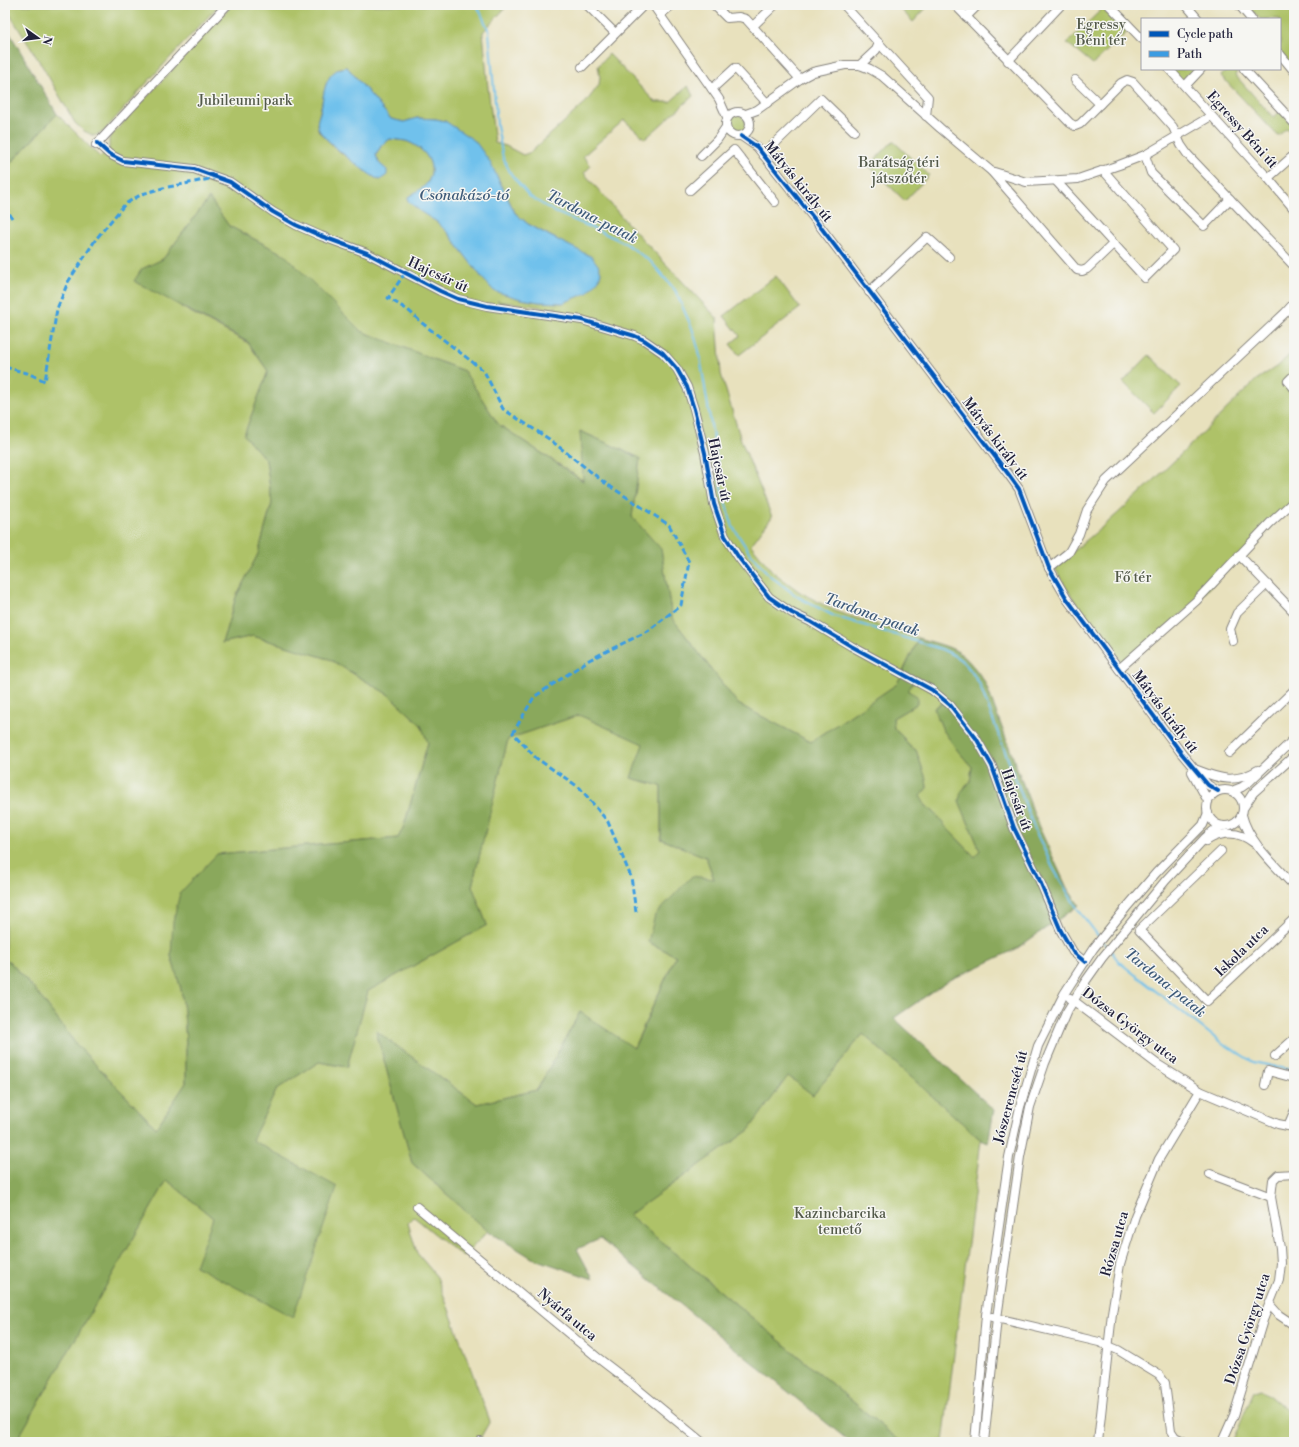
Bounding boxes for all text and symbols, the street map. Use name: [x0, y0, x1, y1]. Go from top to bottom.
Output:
park label: Egressy Béni tér: [1075, 16, 1126, 50]
north arrow: [18, 18, 58, 58]
legend: [1141, 18, 1281, 70]
text: Cycle path: [1177, 27, 1233, 42]
text: N: [39, 34, 55, 46]
text: Path: [1177, 47, 1202, 62]
street label: Egressy Béni út: [1202, 87, 1282, 173]
park label: Jubileumi park: [197, 92, 293, 110]
street label: Mátyás király út: [760, 138, 836, 226]
park label: Barátság téri játszótér: [857, 154, 940, 188]
water label: Csónakázó-tó: [419, 186, 510, 205]
water label: Tardona-patak: [543, 186, 641, 248]
street label: Hajcsár út: [405, 253, 471, 297]
street label: Mátyás király út: [958, 394, 1032, 484]
street label: Hajcsár út: [703, 436, 735, 504]
park label: Fő tér: [1115, 569, 1151, 587]
water label: Tardona-patak: [822, 589, 922, 641]
street label: Mátyás király út: [1128, 667, 1202, 757]
street label: Hajcsár út: [996, 766, 1036, 834]
street label: Iskola utca: [1211, 920, 1273, 981]
water label: Tardona-patak: [1120, 944, 1210, 1022]
street label: Dózsa György utca: [1078, 984, 1182, 1069]
street label: Jószerencsét út: [990, 1048, 1032, 1147]
park label: Kazincbarcika temető: [794, 1205, 887, 1239]
street label: Rózsa utca: [1097, 1208, 1133, 1279]
street label: Dózsa György utca: [1222, 1270, 1275, 1387]
street label: Nyárfa utca: [533, 1285, 601, 1346]

